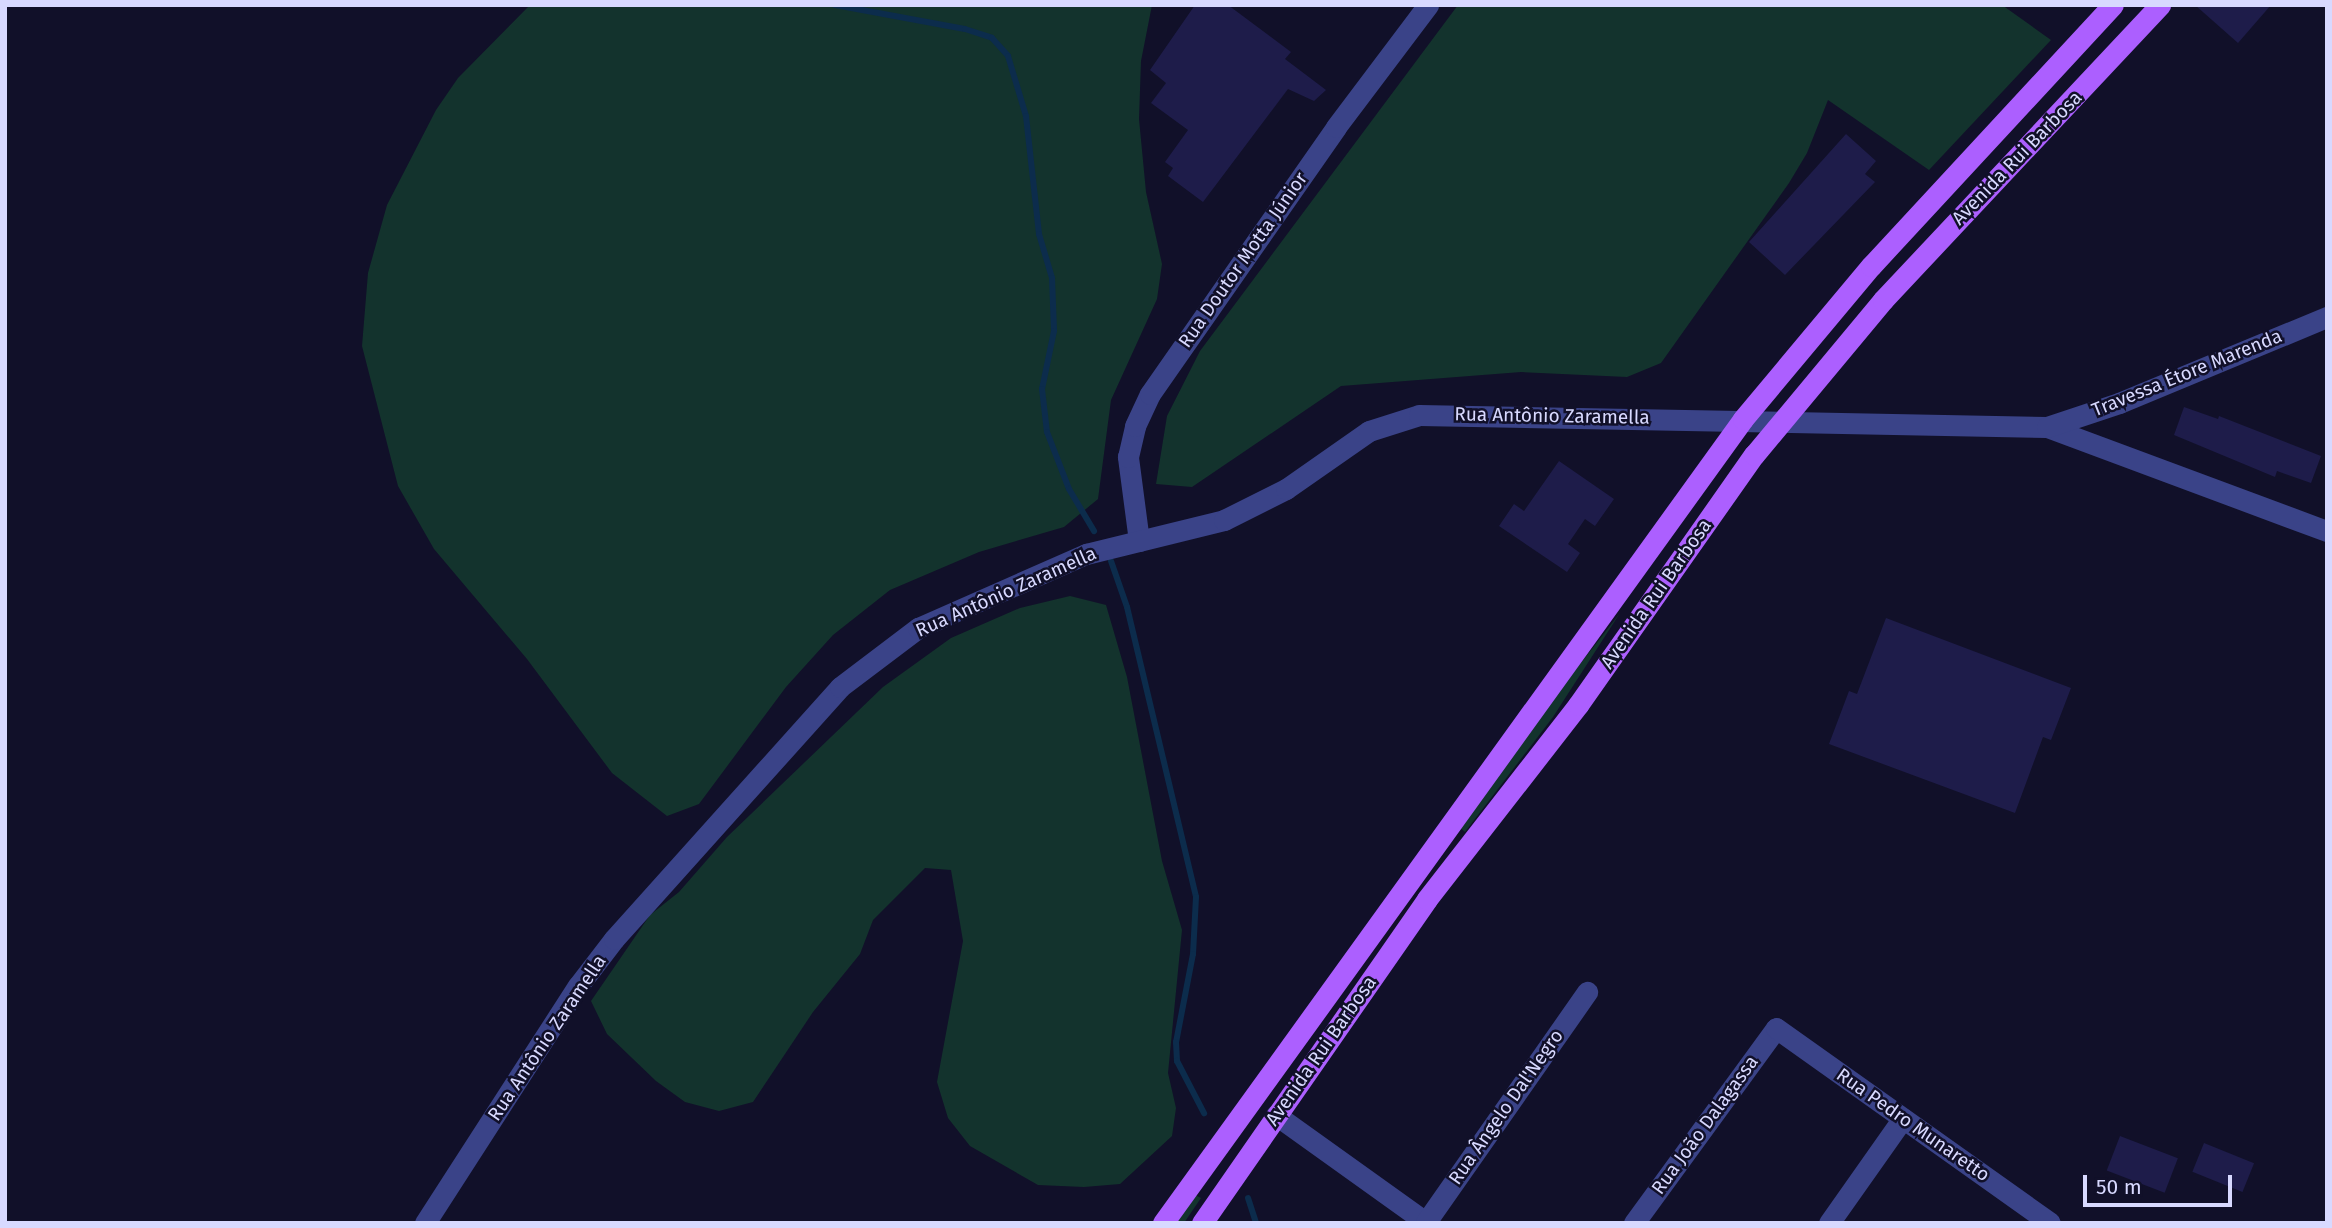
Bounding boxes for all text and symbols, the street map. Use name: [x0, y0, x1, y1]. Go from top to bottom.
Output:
street label: Avenida Rui Barbosa: [1947, 86, 2087, 230]
street label: Rua Doutor Motta Júnior: [1174, 168, 1312, 352]
street label: Travessa Étore Marenda: [2089, 324, 2285, 422]
street label: Rua Antônio Zaramella: [1454, 403, 1650, 429]
street label: Avenida Rui Barbosa: [1596, 515, 1716, 673]
street label: Rua Antônio Zaramella: [912, 542, 1100, 642]
street label: Rua Antônio Zaramella: [483, 951, 611, 1125]
street label: Avenida Rui Barbosa: [1261, 972, 1381, 1130]
street label: Rua Ângelo Dal'Negro: [1444, 1025, 1568, 1189]
street label: Rua João Dalagassa: [1647, 1051, 1763, 1199]
street label: Rua Pedro Munaretto: [1832, 1063, 1994, 1187]
scale bar: [2087, 1162, 2236, 1206]
text: 50 m: [2096, 1174, 2142, 1200]

